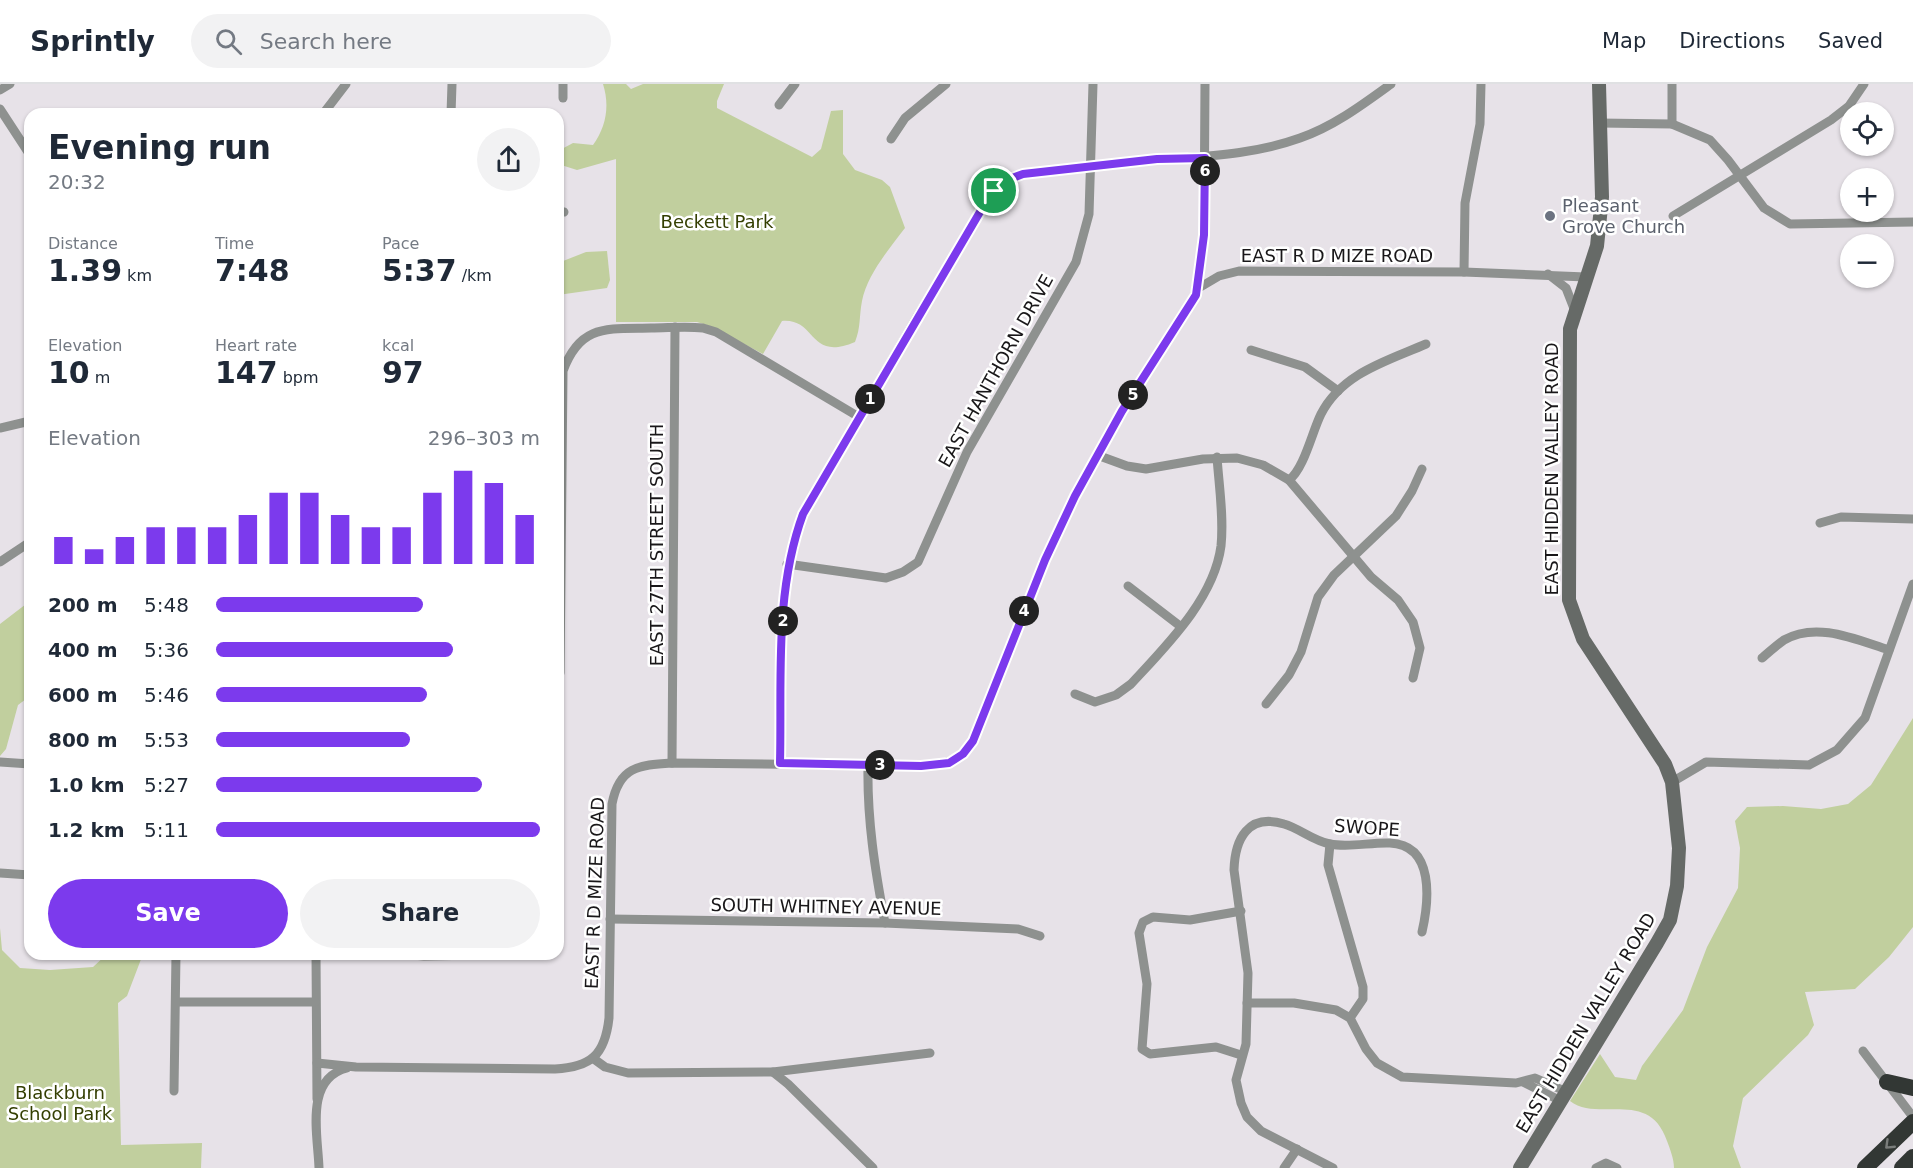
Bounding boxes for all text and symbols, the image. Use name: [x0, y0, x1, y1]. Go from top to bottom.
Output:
search box: [191, 14, 611, 68]
text: Sprintly: [30, 25, 155, 58]
icon: search: [212, 25, 245, 58]
text: Search here: [260, 29, 392, 54]
text: Map: [1602, 29, 1646, 53]
text: Directions: [1679, 29, 1785, 53]
text: Saved: [1818, 29, 1883, 53]
map controls: [1840, 102, 1894, 288]
button: locate: [1840, 102, 1894, 156]
text: Evening run: [48, 128, 271, 167]
button: share: [477, 128, 540, 191]
pin: 6: [1190, 156, 1220, 186]
text: 6: [1199, 161, 1211, 180]
pin: [968, 165, 1019, 216]
button: +: [1840, 168, 1894, 222]
text: 20:32: [48, 170, 106, 194]
icon: arrive: [977, 174, 1010, 207]
place label: Pleasant Grove Church: [1562, 195, 1685, 237]
marker: Pleasant Grove Church: [1543, 209, 1557, 223]
park label: Beckett Park: [661, 211, 774, 232]
text: Distance: [48, 234, 118, 253]
text: Time: [215, 234, 254, 253]
text: Pace: [382, 234, 419, 253]
button: −: [1840, 234, 1894, 288]
street label: EAST R D MIZE ROAD: [1241, 245, 1433, 266]
text: 1.39: [48, 253, 122, 288]
text: 7:48: [215, 253, 290, 288]
text: 5:37: [382, 253, 457, 288]
text: km: [122, 266, 152, 285]
text: /km: [457, 266, 492, 285]
street label: EAST HANTHORN DRIVE: [934, 271, 1057, 471]
text: Elevation: [48, 336, 122, 355]
text: Heart rate: [215, 336, 297, 355]
text: kcal: [382, 336, 414, 355]
street label: EAST HIDDEN VALLEY ROAD: [1541, 342, 1562, 596]
text: 10: [48, 355, 90, 390]
text: 147: [215, 355, 278, 390]
text: 97: [382, 355, 424, 390]
text: m: [90, 368, 110, 387]
text: bpm: [278, 368, 319, 387]
pin: 5: [1118, 380, 1148, 410]
pin: 1: [855, 384, 885, 414]
text: 5: [1127, 385, 1139, 404]
text: 1: [864, 389, 876, 408]
street label: EAST 27TH STREET SOUTH: [646, 424, 667, 666]
text: Elevation: [48, 426, 141, 450]
text: 296–303 m: [428, 426, 540, 450]
text: 200 m: [48, 593, 118, 617]
text: 5:48: [144, 593, 189, 617]
pin: 4: [1009, 596, 1039, 626]
text: 4: [1018, 601, 1030, 620]
pin: 2: [768, 606, 798, 636]
text: 2: [777, 611, 789, 630]
text: 400 m: [48, 638, 118, 662]
text: 5:36: [144, 638, 189, 662]
text: 600 m: [48, 683, 118, 707]
text: 5:46: [144, 683, 189, 707]
text: 800 m: [48, 728, 118, 752]
text: 5:53: [144, 728, 189, 752]
pin: 3: [865, 750, 895, 780]
text: 3: [874, 755, 886, 774]
text: 1.0 km: [48, 773, 125, 797]
text: 5:27: [144, 773, 189, 797]
street label: EAST R D MIZE ROAD: [581, 796, 608, 990]
street label: SWOPE: [1334, 815, 1400, 840]
text: 1.2 km: [48, 818, 125, 842]
text: 5:11: [144, 818, 189, 842]
button: Save: [48, 879, 288, 948]
button: Share: [300, 879, 540, 948]
street label: SOUTH WHITNEY AVENUE: [710, 894, 942, 919]
street label: EAST HIDDEN VALLEY ROAD: [1511, 909, 1660, 1137]
park label: Blackburn School Park: [8, 1082, 113, 1124]
one-way arrow: [1885, 1138, 1896, 1149]

